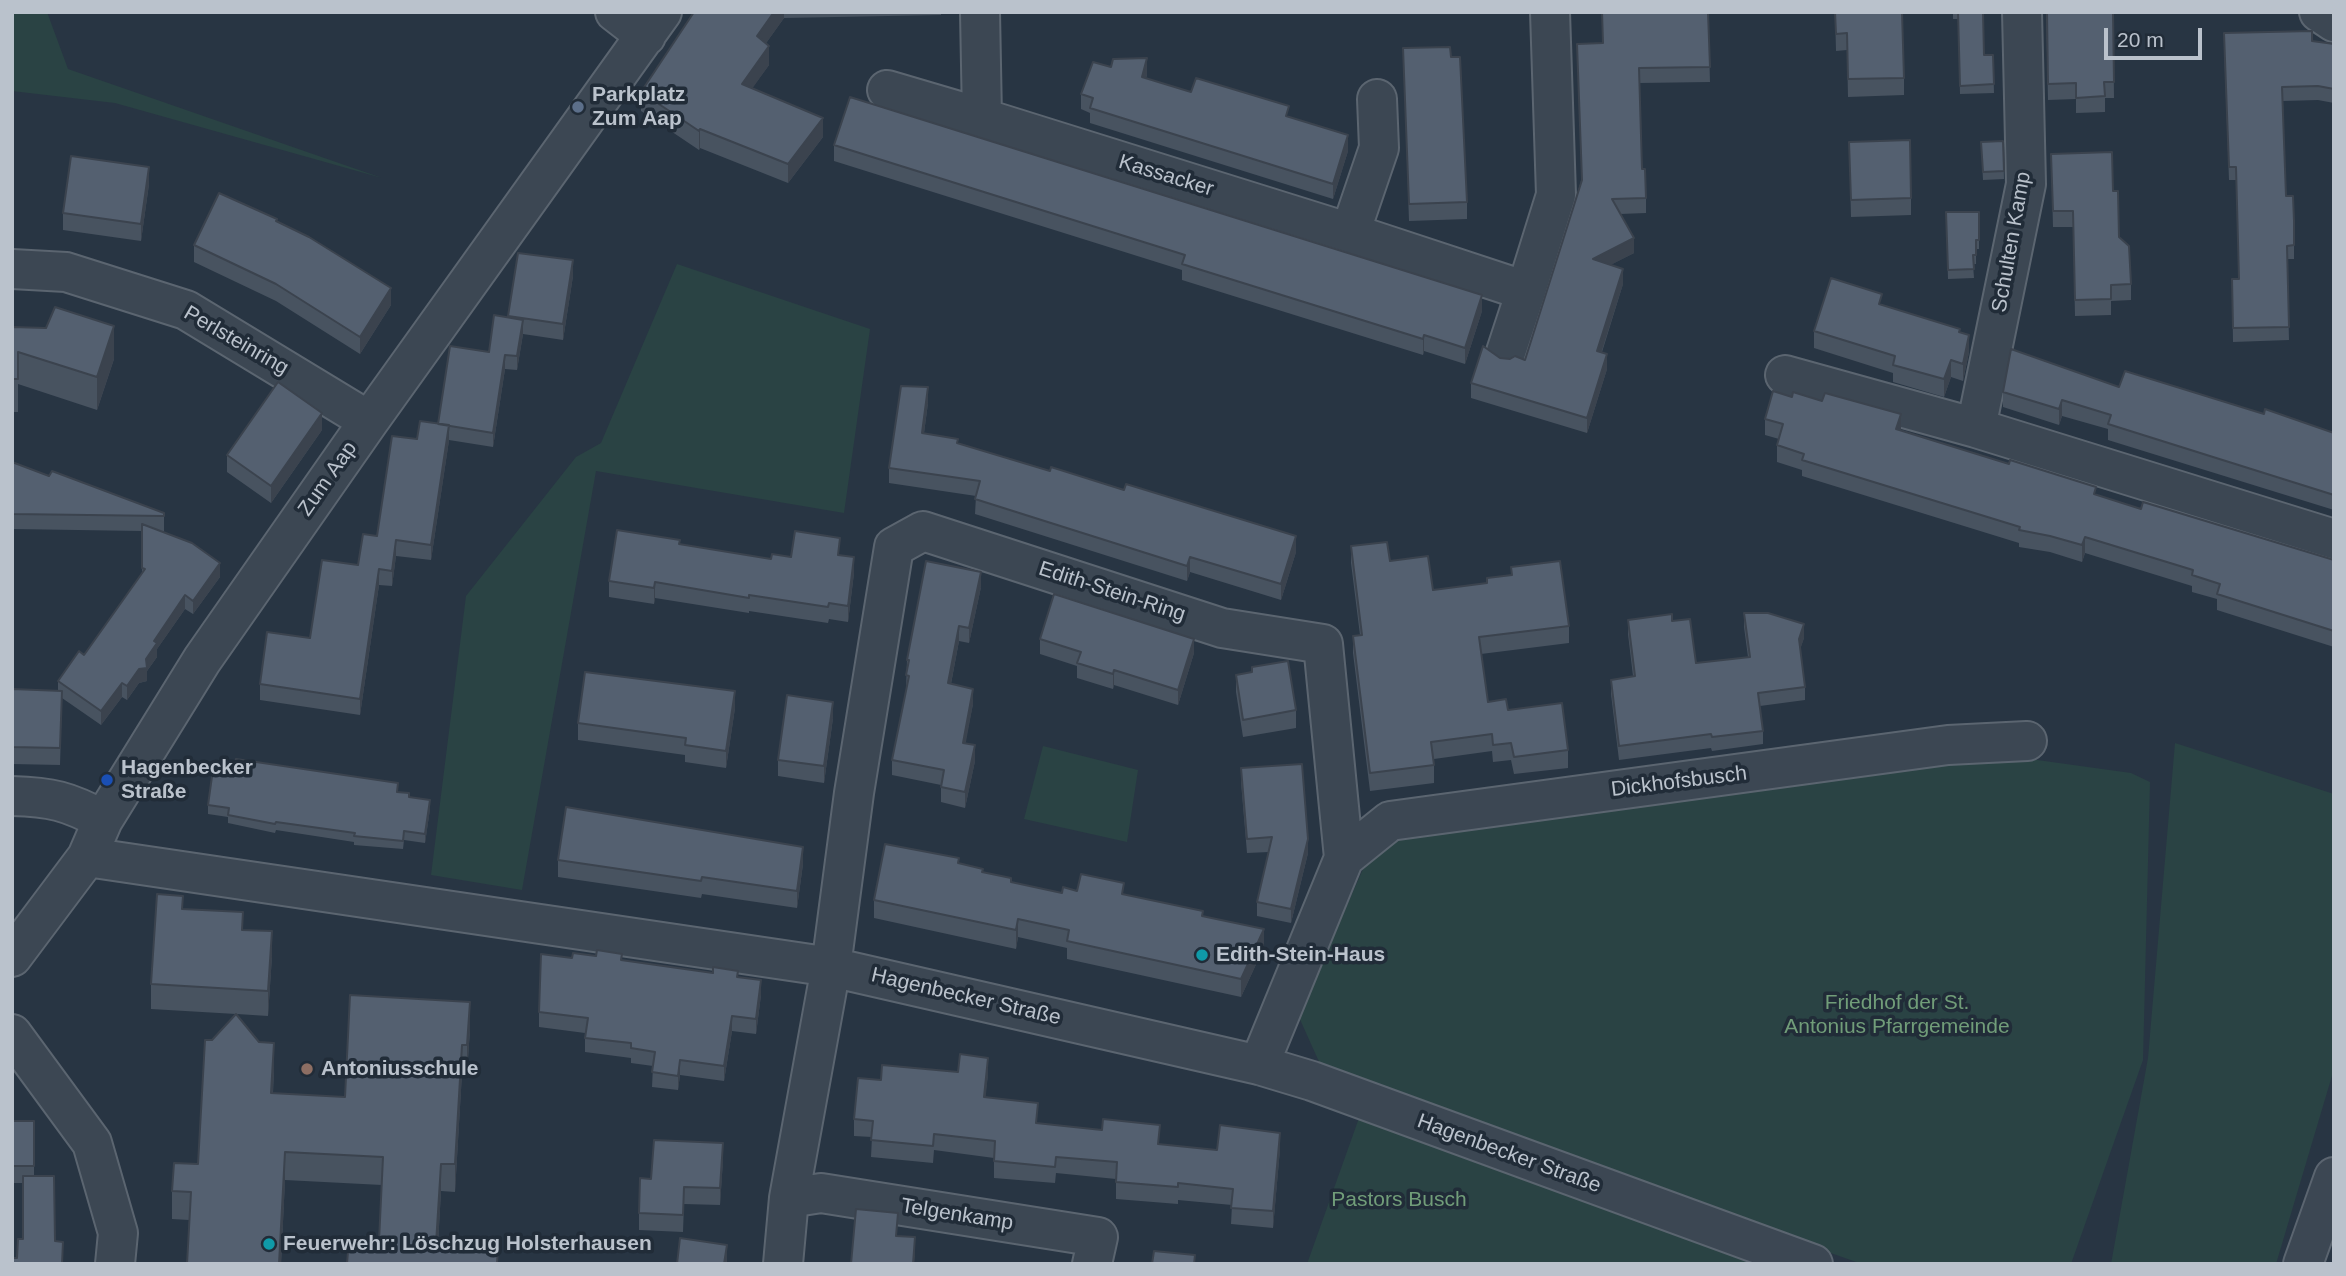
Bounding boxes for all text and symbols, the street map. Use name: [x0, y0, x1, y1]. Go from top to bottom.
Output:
scale bar: [2108, 14, 2206, 58]
text: 20 m: [2117, 28, 2164, 51]
place label: Parkplatz Zum Aap: [592, 82, 685, 132]
marker: Parkplatz Zum Aap: [570, 99, 586, 115]
street label: Kassacker: [1115, 150, 1217, 202]
street label: Schulten Kamp: [1987, 170, 2037, 314]
street label: Perlsteinring: [179, 301, 293, 381]
street label: Zum Aap: [293, 437, 363, 521]
street label: Edith-Stein-Ring: [1035, 556, 1189, 628]
place label: Hagenbecker Straße: [121, 755, 253, 805]
street label: Dickhofsbusch: [1610, 761, 1748, 803]
marker: Hagenbecker Straße: [99, 772, 115, 788]
place label: Edith-Stein-Haus: [1216, 942, 1385, 968]
marker: Edith-Stein-Haus: [1194, 947, 1210, 963]
street label: Hagenbecker Straße: [869, 963, 1063, 1031]
park label: Friedhof der St. Antonius Pfarrgemeinde: [1784, 990, 2010, 1040]
place label: Antoniusschule: [321, 1056, 479, 1082]
marker: Antoniusschule: [299, 1061, 315, 1077]
street label: Hagenbecker Straße: [1414, 1109, 1604, 1199]
park label: Pastors Busch: [1331, 1187, 1467, 1213]
street label: Telgenkamp: [899, 1194, 1015, 1236]
place label: Feuerwehr: Löschzug Holsterhausen: [283, 1231, 652, 1257]
marker: Feuerwehr: Löschzug Holsterhausen: [261, 1236, 277, 1252]

